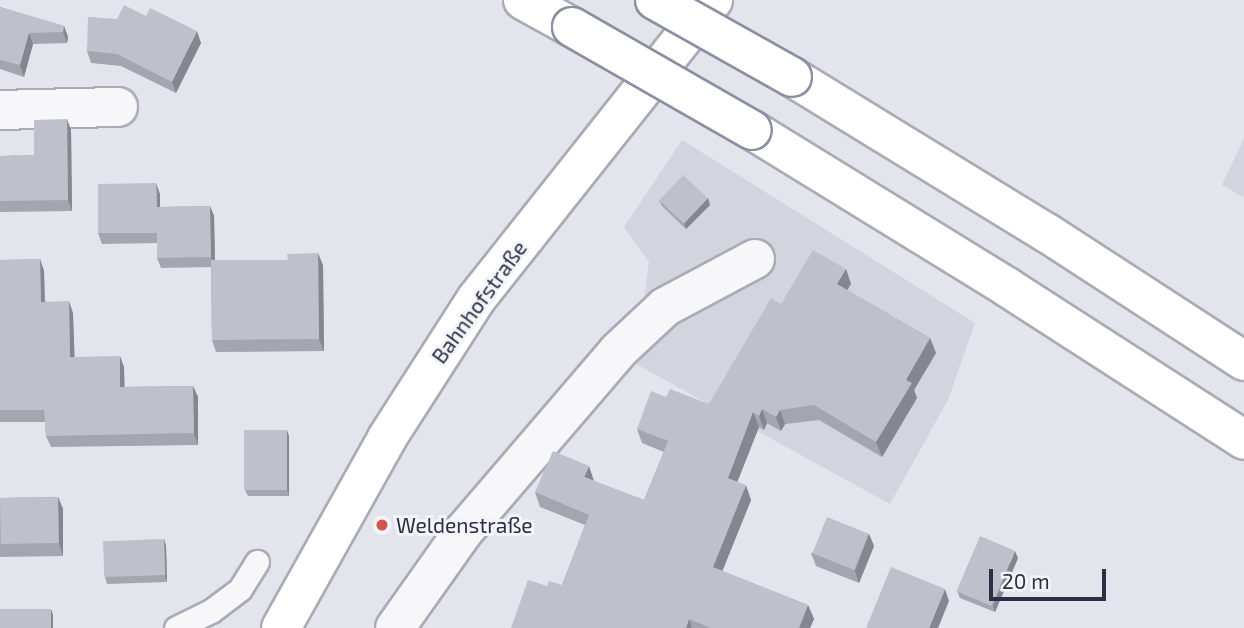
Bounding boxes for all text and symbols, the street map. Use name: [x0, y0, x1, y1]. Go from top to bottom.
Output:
street label: Bahnhofstraße: [426, 236, 532, 368]
place label: Weldenstraße: [396, 512, 533, 538]
marker: Weldenstraße: [374, 517, 390, 533]
scale bar: [992, 554, 1109, 598]
text: 20 m: [1002, 568, 1050, 593]

